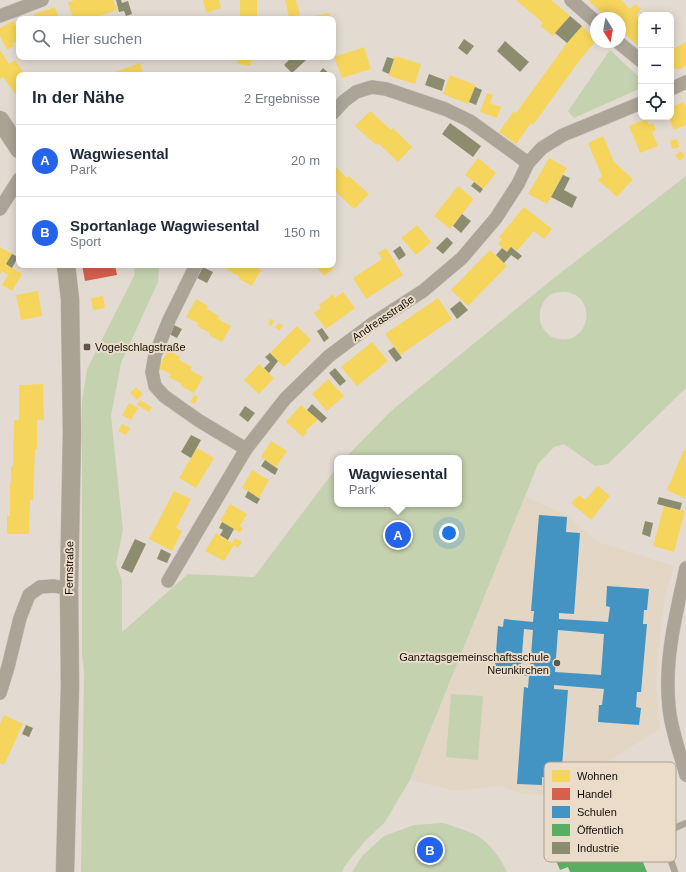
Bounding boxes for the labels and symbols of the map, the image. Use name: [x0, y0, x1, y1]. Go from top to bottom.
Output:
north arrow: [590, 12, 626, 48]
street label: Andreasstraße: [350, 293, 416, 343]
place label: Vogelschlagstraße: [95, 341, 186, 353]
marker: Vogelschlagstraße: [82, 342, 92, 352]
pin: A: [385, 520, 411, 550]
your location: [439, 523, 459, 543]
street label: Fernstraße: [63, 541, 75, 595]
place label: Ganztagsgemeinschaftsschule Neunkirchen: [399, 651, 549, 676]
marker: Ganztagsgemeinschaftsschule Neunkirchen: [552, 658, 562, 668]
legend: [544, 762, 676, 862]
text: Wohnen: [577, 770, 618, 782]
text: Handel: [577, 788, 612, 800]
text: Schulen: [577, 806, 617, 818]
text: Öffentlich: [577, 824, 623, 836]
pin: B: [417, 835, 443, 865]
text: Industrie: [577, 842, 619, 854]

